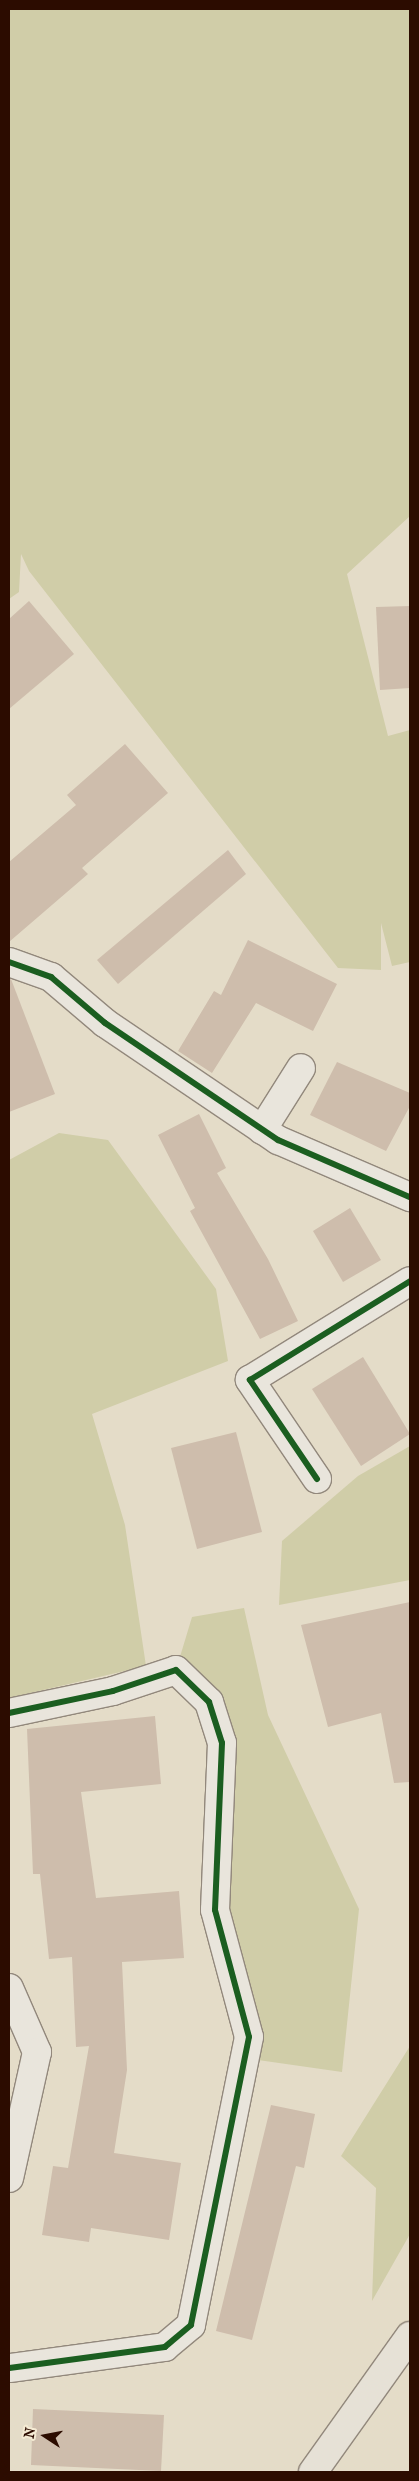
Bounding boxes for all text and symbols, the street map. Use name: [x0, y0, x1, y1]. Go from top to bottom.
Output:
north arrow: [20, 2411, 70, 2461]
text: N: [20, 2426, 39, 2440]

